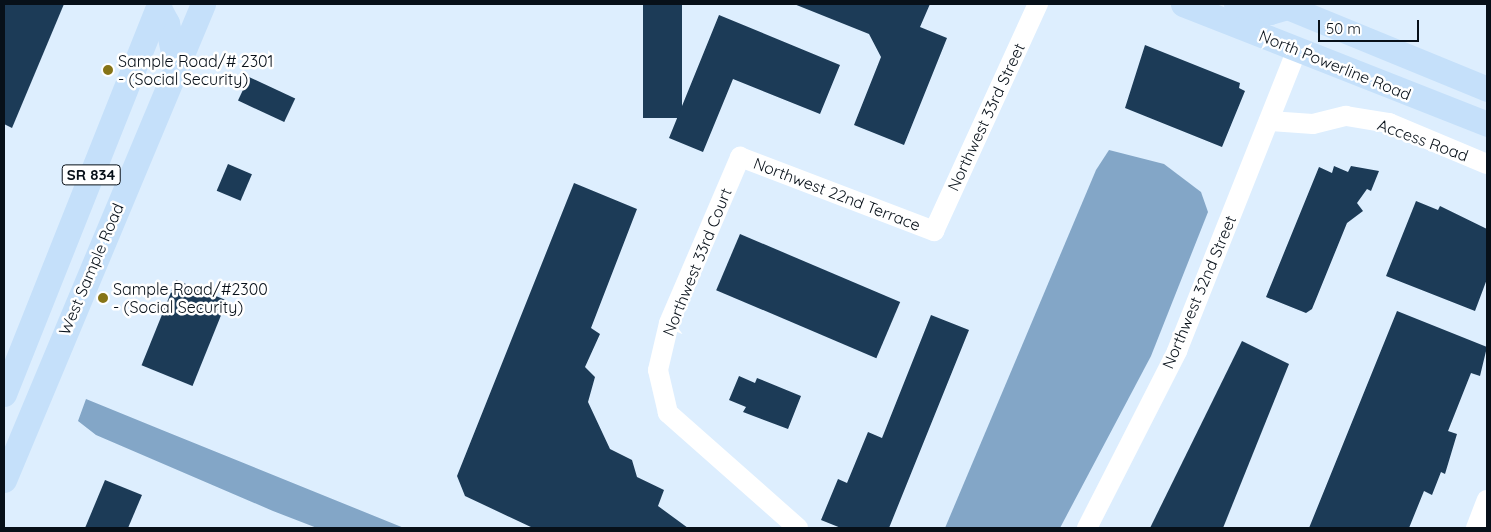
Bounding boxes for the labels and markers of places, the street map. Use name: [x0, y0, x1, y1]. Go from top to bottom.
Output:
place label: Sample Road/# 2301 - (Social Security): [118, 51, 273, 89]
marker: Sample Road/# 2301 - (Social Security): [102, 64, 114, 76]
place label: Sample Road/#2300 - (Social Security): [113, 279, 268, 317]
marker: Sample Road/#2300 - (Social Security): [97, 292, 109, 304]

